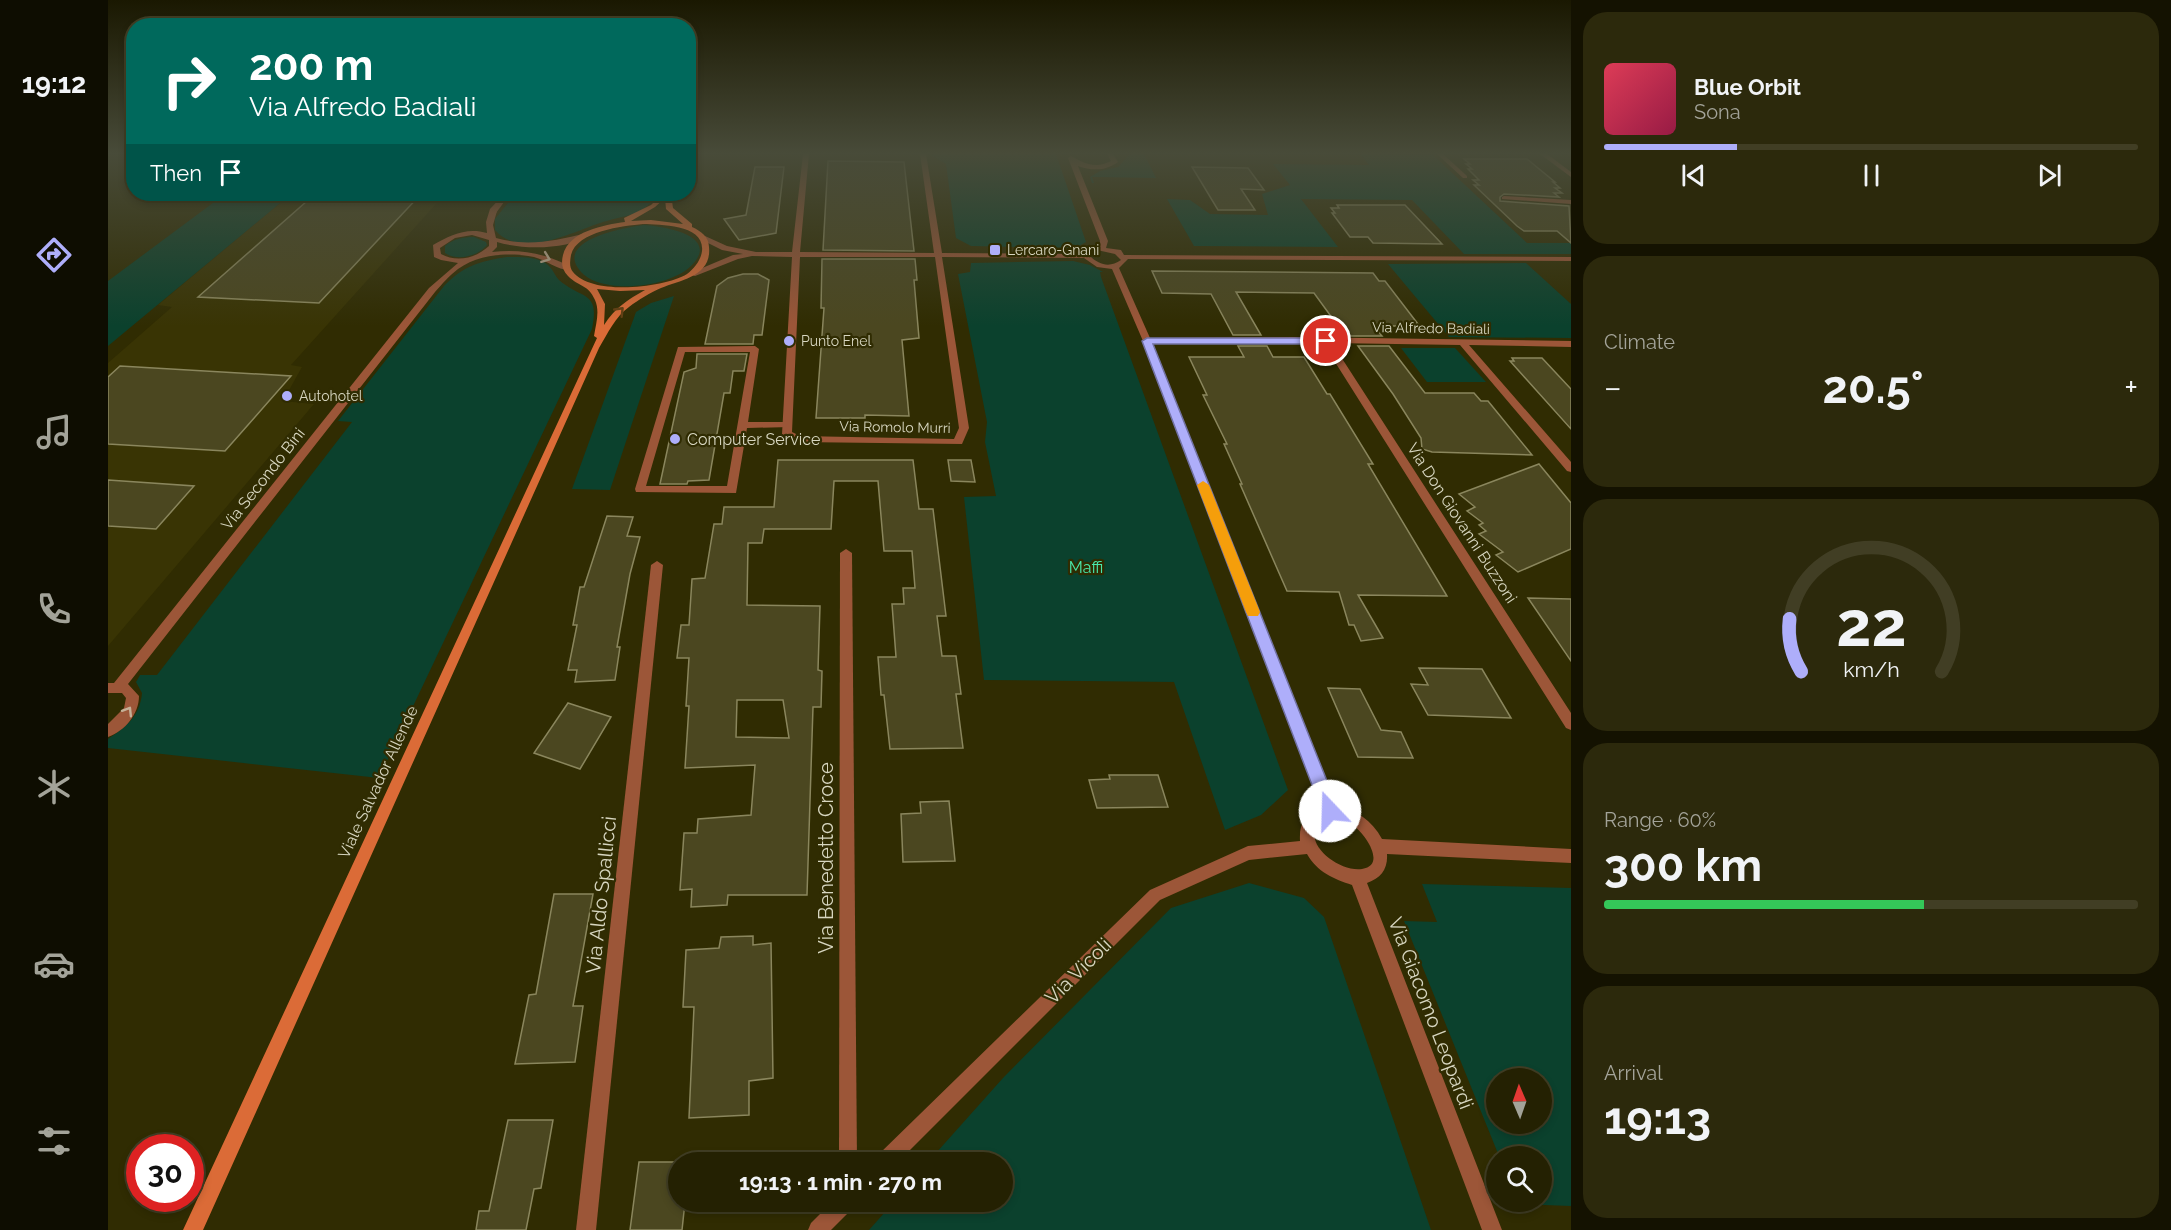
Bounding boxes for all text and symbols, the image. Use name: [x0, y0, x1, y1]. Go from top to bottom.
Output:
text: 200 m: [249, 41, 373, 90]
icon: right: [150, 42, 228, 120]
text: 19:12: [22, 68, 86, 99]
text: Blue Orbit: [1694, 74, 1801, 100]
text: Via Alfredo Badiali: [249, 91, 476, 122]
text: Sona: [1694, 100, 1741, 124]
icon: arrive: [214, 156, 247, 189]
icon: previous: [1677, 159, 1710, 192]
icon: pause: [1855, 159, 1888, 192]
icon: next: [2033, 159, 2066, 192]
text: Then: [150, 160, 202, 186]
icon: directions: [33, 234, 75, 276]
place label: Lercaro-Gnani: [1007, 242, 1099, 258]
marker: Lercaro-Gnani: [988, 243, 1002, 257]
one-way arrow: [541, 251, 551, 264]
one-way arrow: [613, 308, 624, 318]
pin: [1300, 315, 1351, 366]
street label: Via Alfredo Badiali: [1372, 319, 1490, 337]
icon: arrive: [1309, 324, 1342, 357]
text: Climate: [1604, 330, 1675, 354]
place label: Punto Enel: [801, 333, 871, 349]
marker: Punto Enel: [782, 334, 796, 348]
text: 20.5°: [1823, 361, 1923, 414]
text: −: [1604, 368, 1622, 407]
text: +: [2124, 368, 2138, 407]
place label: Autohotel: [299, 388, 363, 404]
marker: Autohotel: [280, 389, 294, 403]
icon: music: [33, 411, 75, 453]
street label: Via Romolo Murri: [839, 418, 951, 436]
street label: Via Secondo Bini: [217, 424, 309, 534]
place label: Computer Service: [687, 430, 820, 449]
marker: Computer Service: [668, 432, 682, 446]
street label: Via Don Giovanni Buzzoni: [1403, 439, 1521, 607]
park label: Maffi: [1069, 558, 1103, 577]
text: 22: [1836, 587, 1906, 661]
icon: phone: [33, 588, 75, 630]
text: km/h: [1843, 657, 1899, 682]
street label: Viale Salvador Allende: [334, 703, 422, 861]
one-way arrow: [121, 707, 132, 718]
street label: Via Benedetto Croce: [814, 762, 838, 954]
icon: climate: [33, 766, 75, 808]
position arrow: [1298, 779, 1362, 843]
text: Range · 60%: [1604, 808, 1716, 832]
street label: Via Aldo Spallicci: [581, 815, 621, 975]
text: 300 km: [1604, 839, 1762, 892]
street label: Via Giacomo Leopardi: [1383, 914, 1479, 1112]
street label: Via Vicoli: [1040, 933, 1116, 1009]
icon: car: [33, 943, 75, 985]
text: Arrival: [1604, 1061, 1663, 1085]
north arrow: [1486, 1068, 1552, 1134]
map controls: [1486, 1068, 1552, 1212]
text: 19:13: [1604, 1092, 1711, 1145]
icon: filters: [33, 1120, 75, 1162]
speed limit sign: 30: [126, 1134, 204, 1212]
button: search: [1486, 1146, 1552, 1212]
text: 19:13 · 1 min · 270 m: [739, 1169, 942, 1195]

